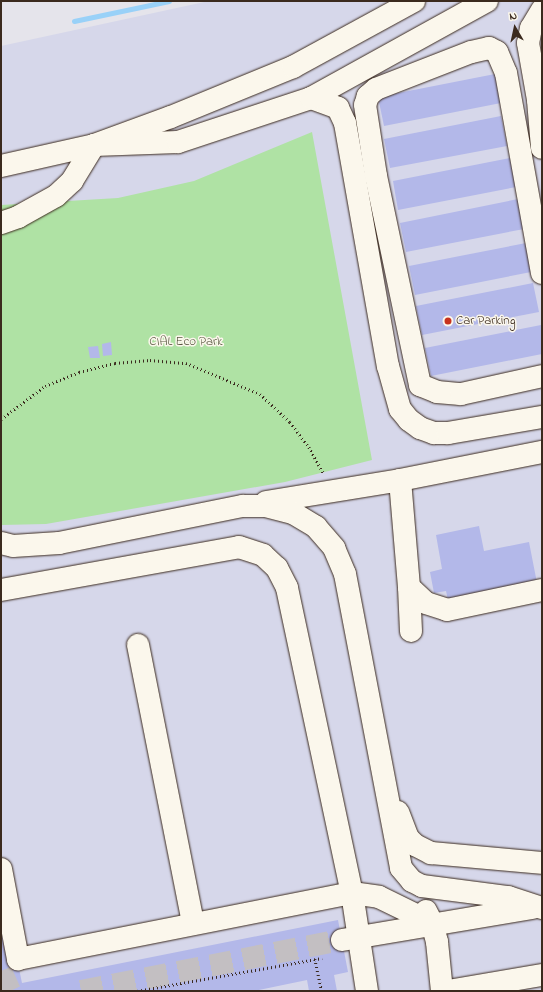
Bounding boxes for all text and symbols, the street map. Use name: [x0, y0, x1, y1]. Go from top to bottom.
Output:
north arrow: [495, 8, 535, 48]
text: N: [508, 8, 518, 25]
place label: Car Parking: [456, 313, 516, 329]
marker: Car Parking: [443, 316, 453, 326]
park label: CIAL Eco Park: [149, 334, 223, 350]

